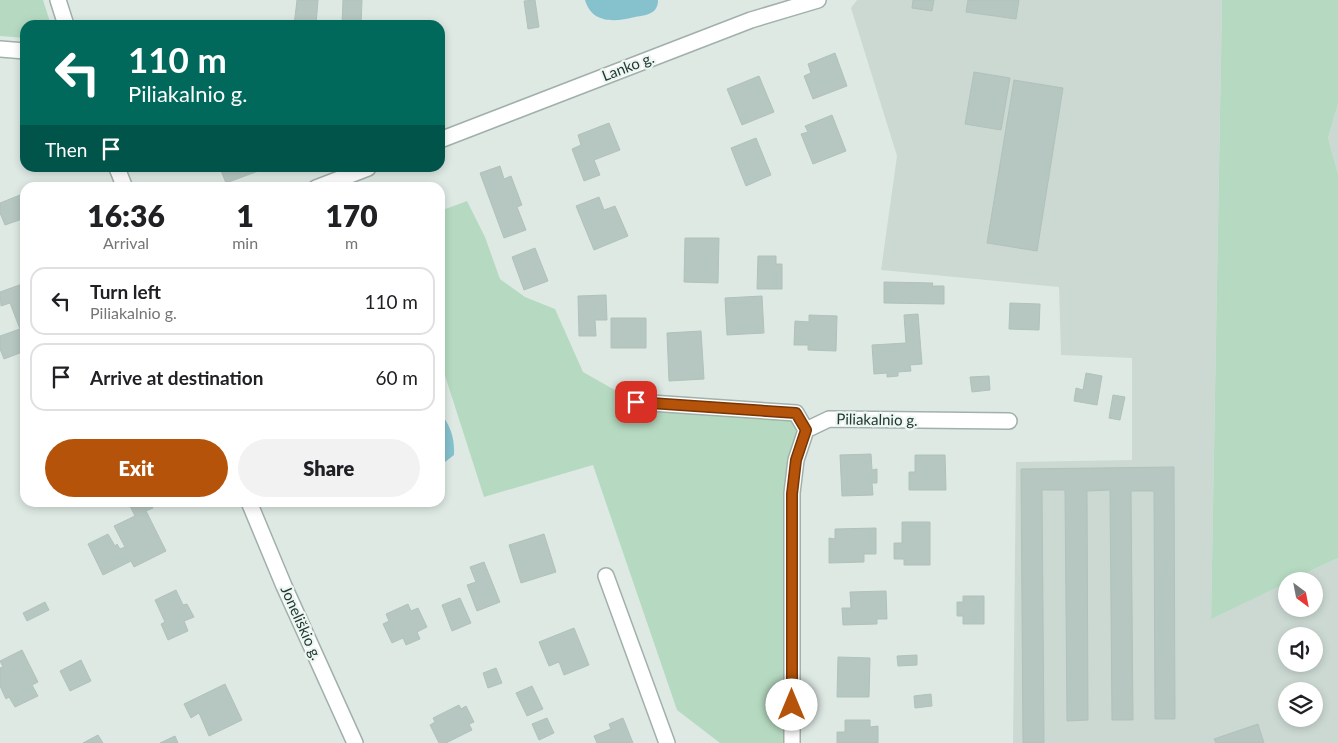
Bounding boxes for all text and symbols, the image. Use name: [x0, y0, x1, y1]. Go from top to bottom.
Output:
text: 110 m: [128, 38, 227, 80]
icon: left: [45, 40, 110, 105]
street label: Lanko g.: [599, 48, 656, 84]
text: Piliakalnio g.: [128, 80, 247, 107]
icon: arrive: [97, 135, 125, 163]
text: Then: [45, 138, 87, 161]
text: 16:36: [87, 197, 165, 233]
text: 1: [236, 197, 254, 233]
text: 170: [325, 197, 378, 233]
text: Arrival: [103, 233, 149, 252]
text: min: [232, 233, 258, 252]
text: m: [345, 233, 358, 252]
text: Turn left: [90, 280, 161, 303]
icon: left: [47, 287, 75, 315]
text: 110 m: [364, 290, 418, 313]
text: Piliakalnio g.: [90, 303, 177, 322]
icon: arrive: [47, 363, 75, 391]
text: Arrive at destination: [90, 366, 263, 389]
text: 60 m: [375, 366, 418, 389]
pin: [615, 381, 657, 423]
icon: arrive: [622, 388, 650, 416]
street label: Piliakalnio g.: [836, 409, 918, 429]
button: Exit: [45, 439, 228, 497]
button: Share: [238, 439, 420, 497]
north arrow: [1278, 572, 1322, 618]
map controls: [1278, 572, 1323, 727]
street label: Joneliškio g.: [278, 583, 326, 663]
button: sound: [1278, 627, 1323, 672]
position arrow: [765, 678, 817, 730]
button: layers: [1278, 682, 1323, 727]

